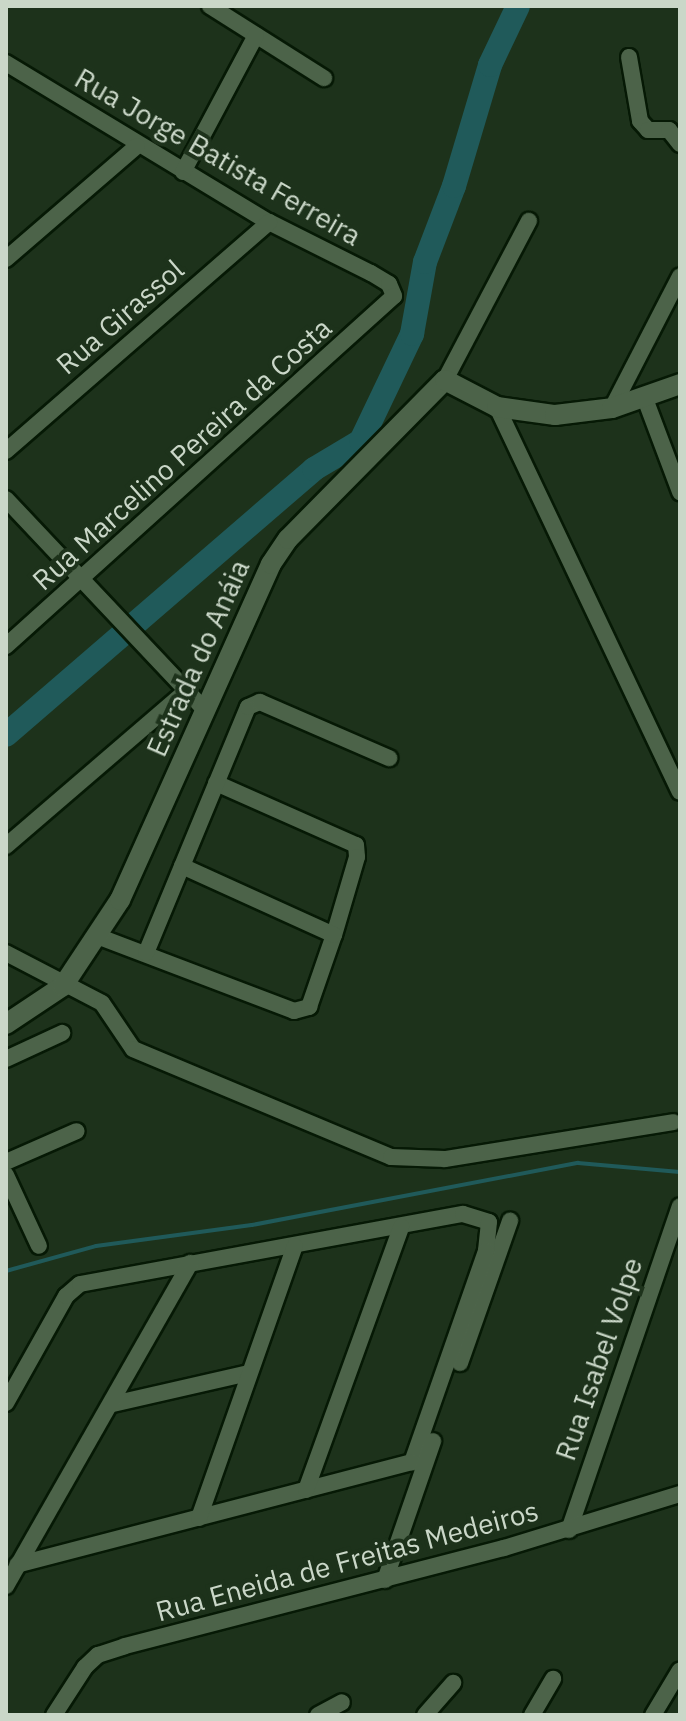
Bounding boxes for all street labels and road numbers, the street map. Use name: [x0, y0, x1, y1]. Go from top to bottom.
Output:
street label: Rua Jorge Batista Ferreira: [69, 61, 367, 253]
street label: Rua Girassol: [50, 253, 190, 381]
street label: Rua Marcelino Pereira da Costa: [26, 311, 338, 597]
street label: Estrada do Anáia: [140, 554, 256, 762]
street label: Rua Isabel Volpe: [549, 1253, 649, 1465]
street label: Rua Eneida de Freitas Medeiros: [152, 1494, 542, 1628]

